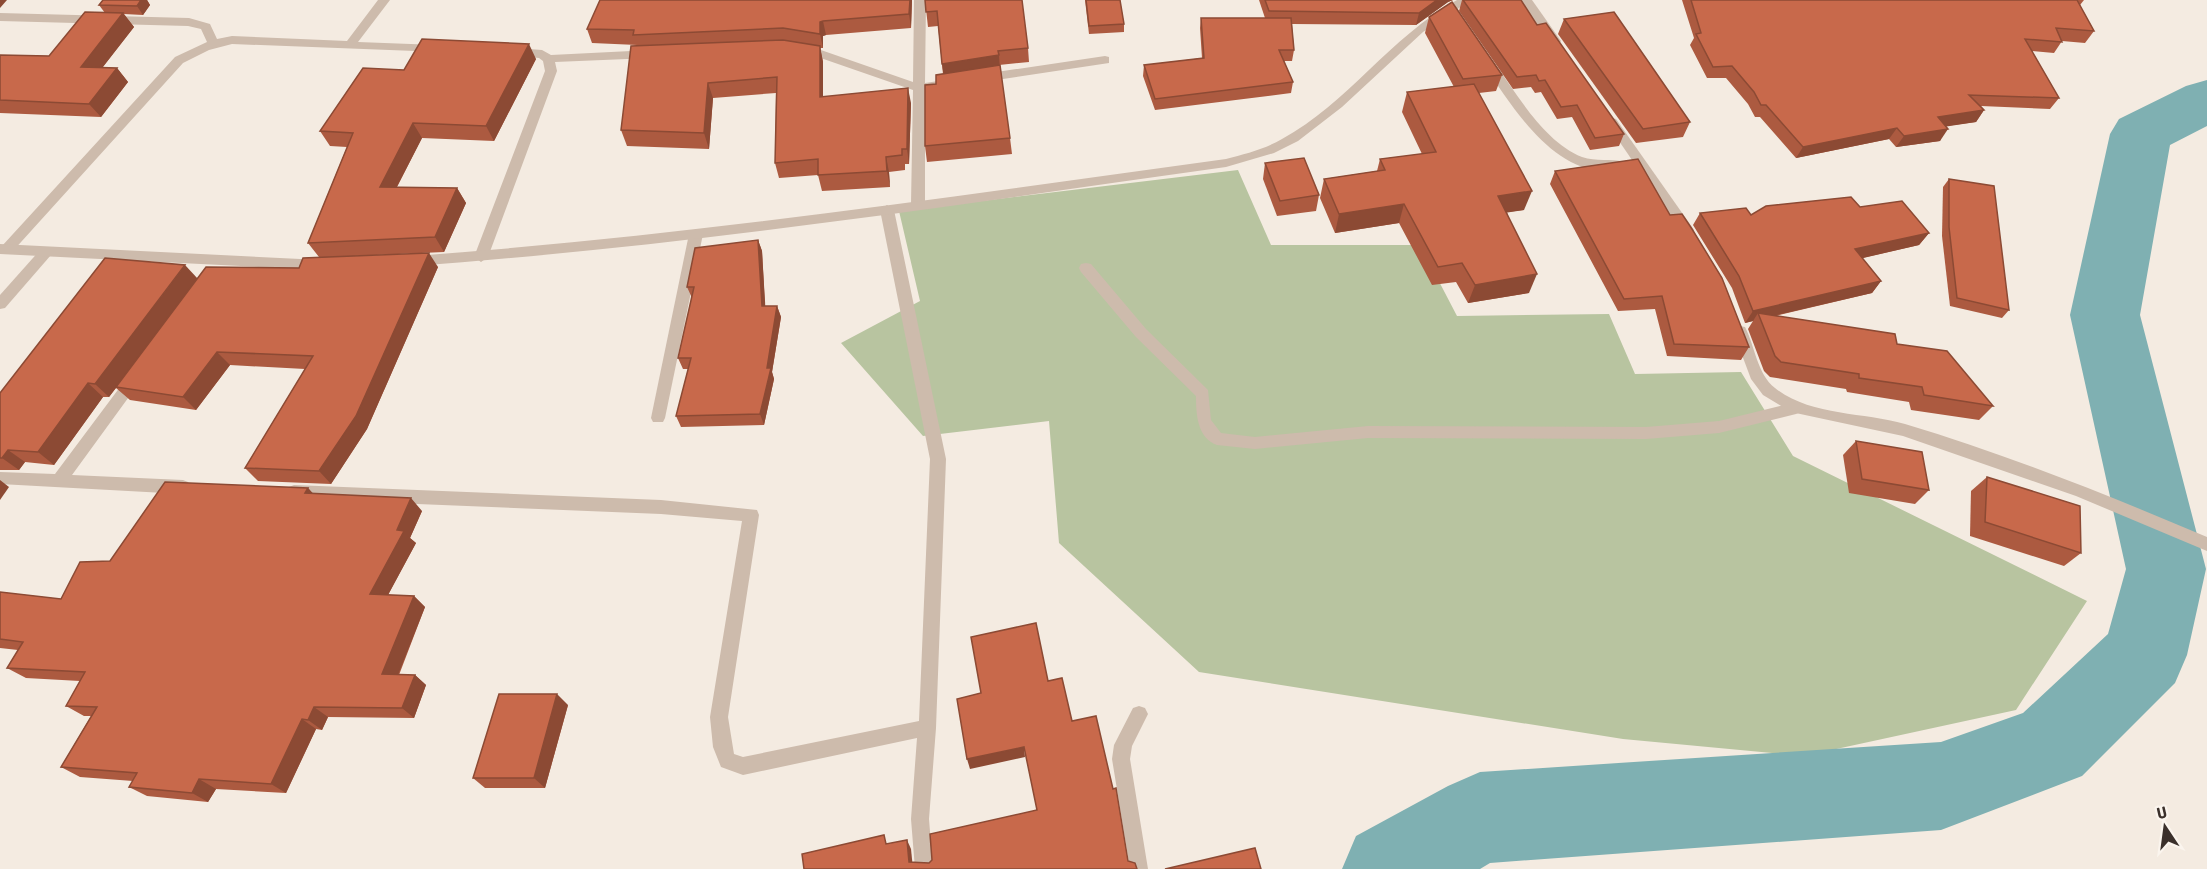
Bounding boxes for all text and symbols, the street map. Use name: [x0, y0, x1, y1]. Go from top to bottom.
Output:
north arrow: [2135, 797, 2195, 857]
text: U: [2155, 803, 2168, 822]

